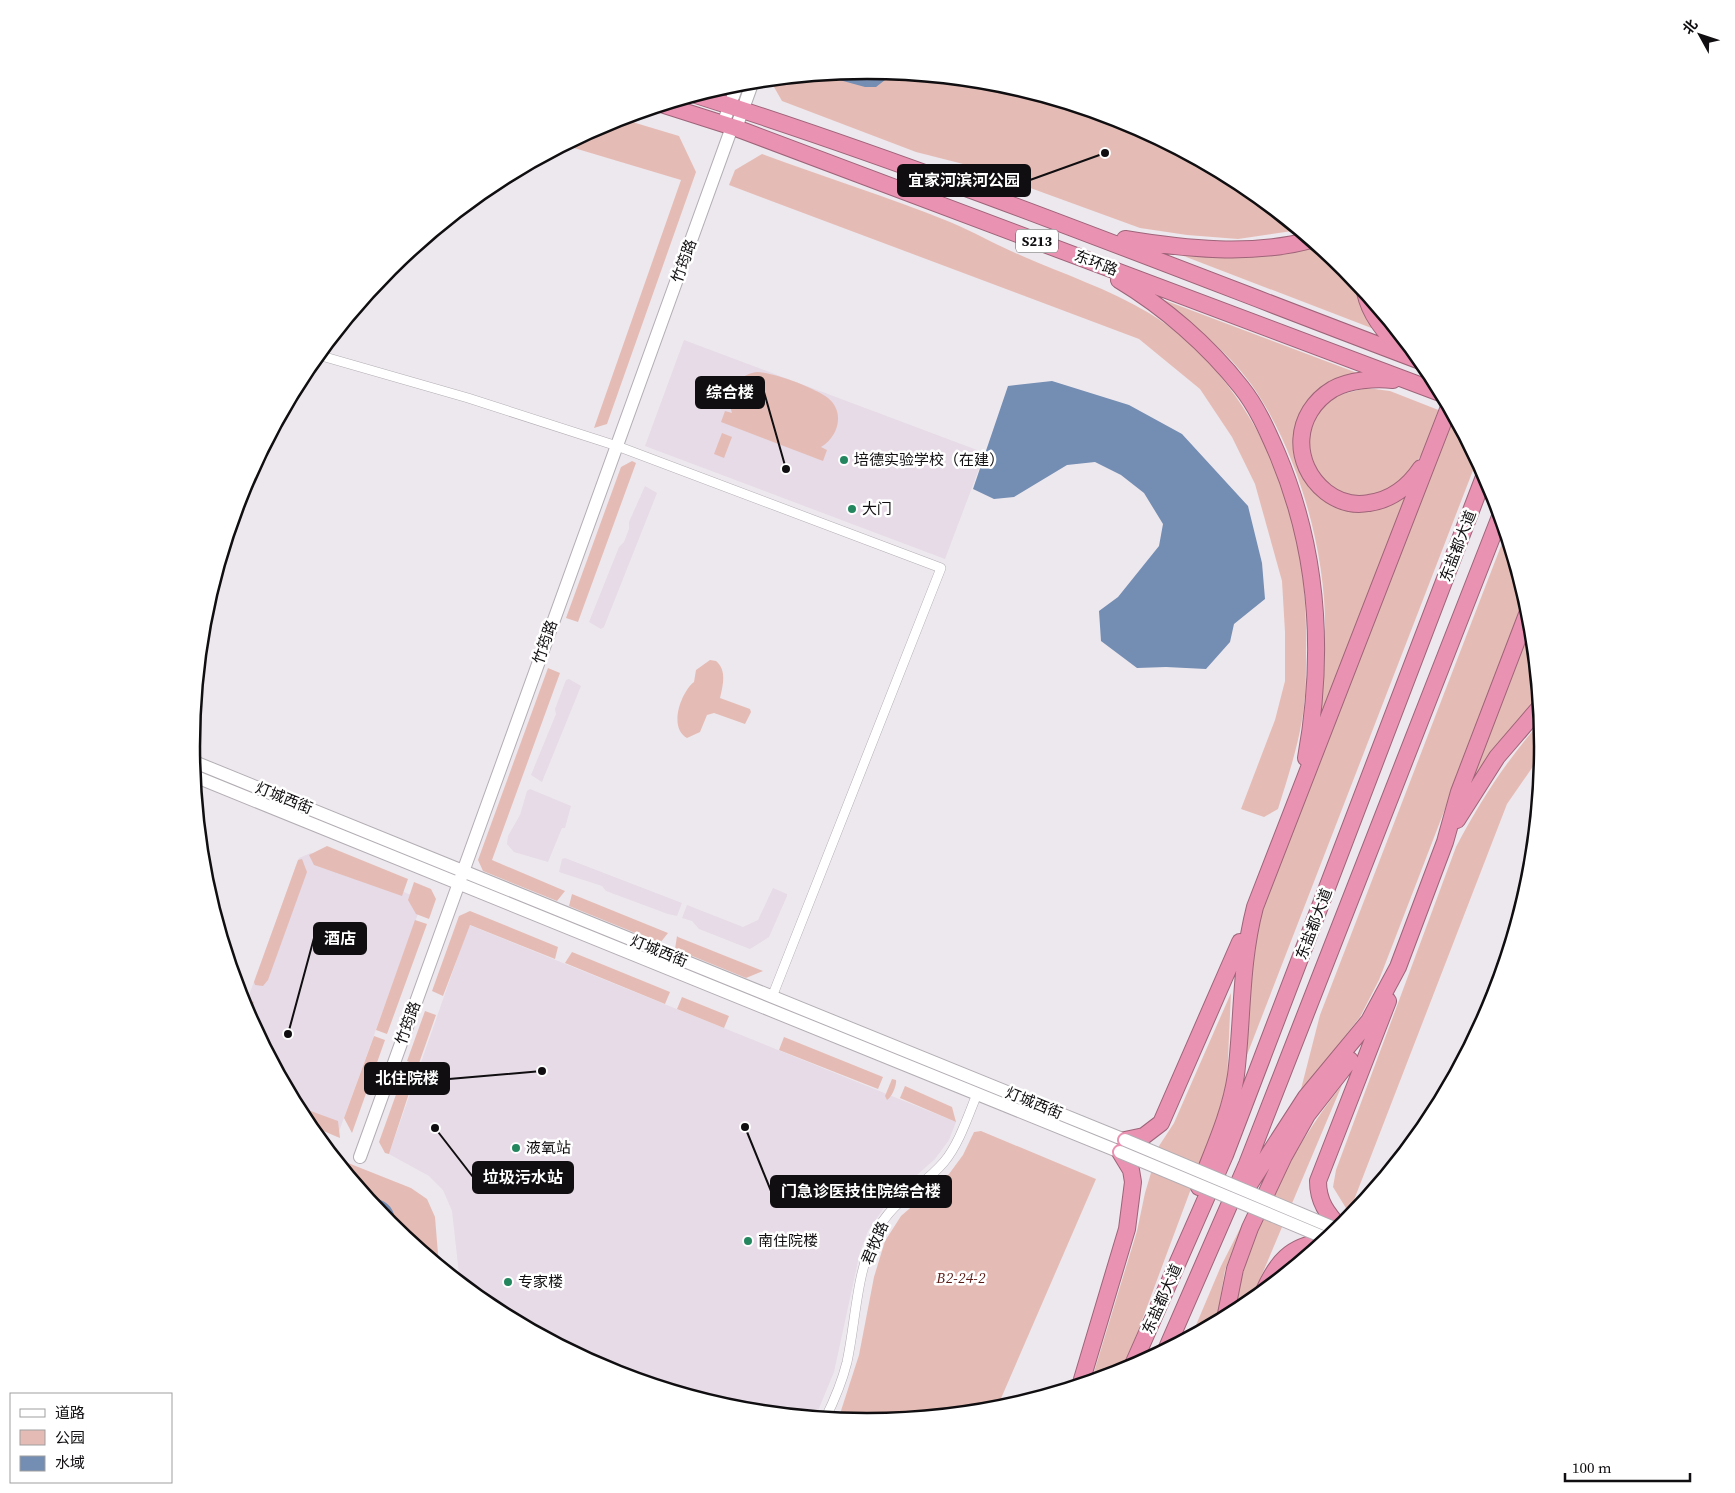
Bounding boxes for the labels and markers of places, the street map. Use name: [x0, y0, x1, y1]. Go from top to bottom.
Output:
callout: 宜家河滨河公园: [898, 165, 1030, 196]
callout: 综合楼: [696, 377, 764, 408]
place label: 培德实验学校（在建）: [854, 449, 1004, 470]
marker: 培德实验学校（在建）: [838, 454, 850, 466]
place label: 大门: [862, 498, 892, 519]
marker: 大门: [846, 503, 858, 515]
callout: 酒店: [314, 923, 366, 954]
callout: 北住院楼: [365, 1063, 449, 1094]
place label: 液氧站: [526, 1137, 571, 1158]
marker: 液氧站: [510, 1142, 522, 1154]
callout: 垃圾污水站: [473, 1162, 573, 1193]
callout: 门急诊医技住院综合楼: [771, 1176, 951, 1207]
place label: 南住院楼: [758, 1230, 818, 1251]
marker: 南住院楼: [742, 1235, 754, 1247]
place label: 专家楼: [518, 1271, 563, 1292]
marker: 专家楼: [502, 1276, 514, 1288]

